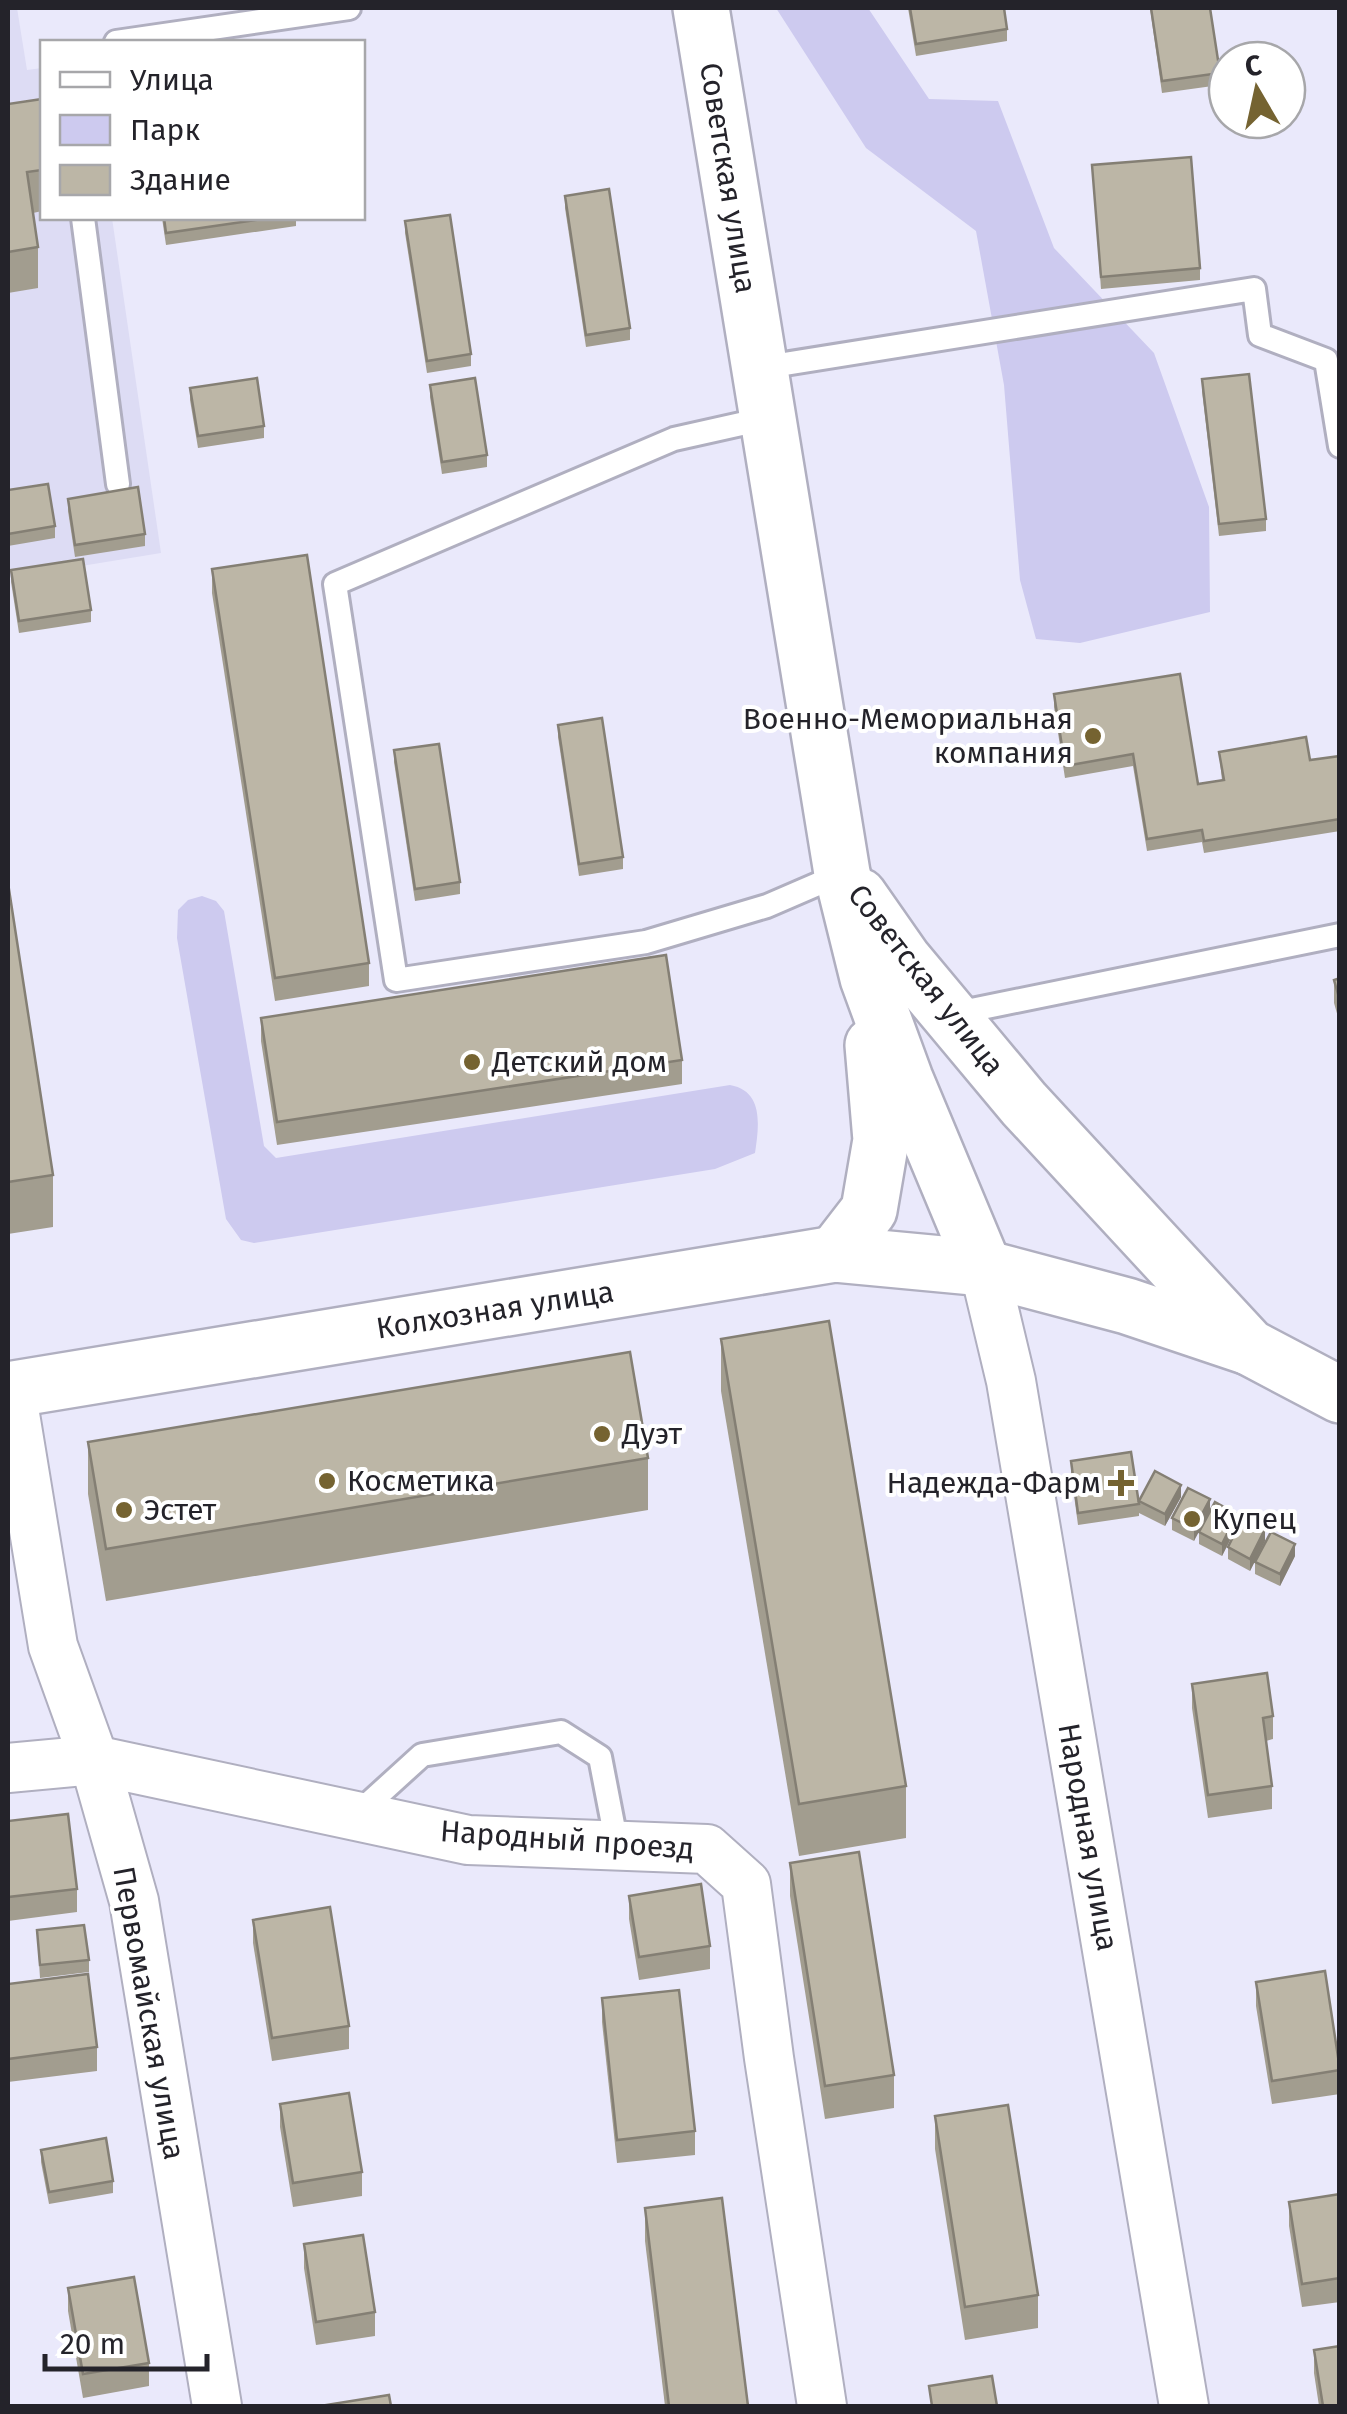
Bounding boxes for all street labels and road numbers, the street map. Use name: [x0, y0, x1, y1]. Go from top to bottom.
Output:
street label: Советская улица: [692, 60, 764, 296]
street label: Советская улица: [840, 877, 1012, 1083]
street label: Колхозная улица: [374, 1273, 616, 1347]
street label: Народная улица: [1050, 1720, 1126, 1954]
street label: Народный проезд: [439, 1813, 695, 1867]
street label: Первомайская улица: [105, 1864, 193, 2162]

